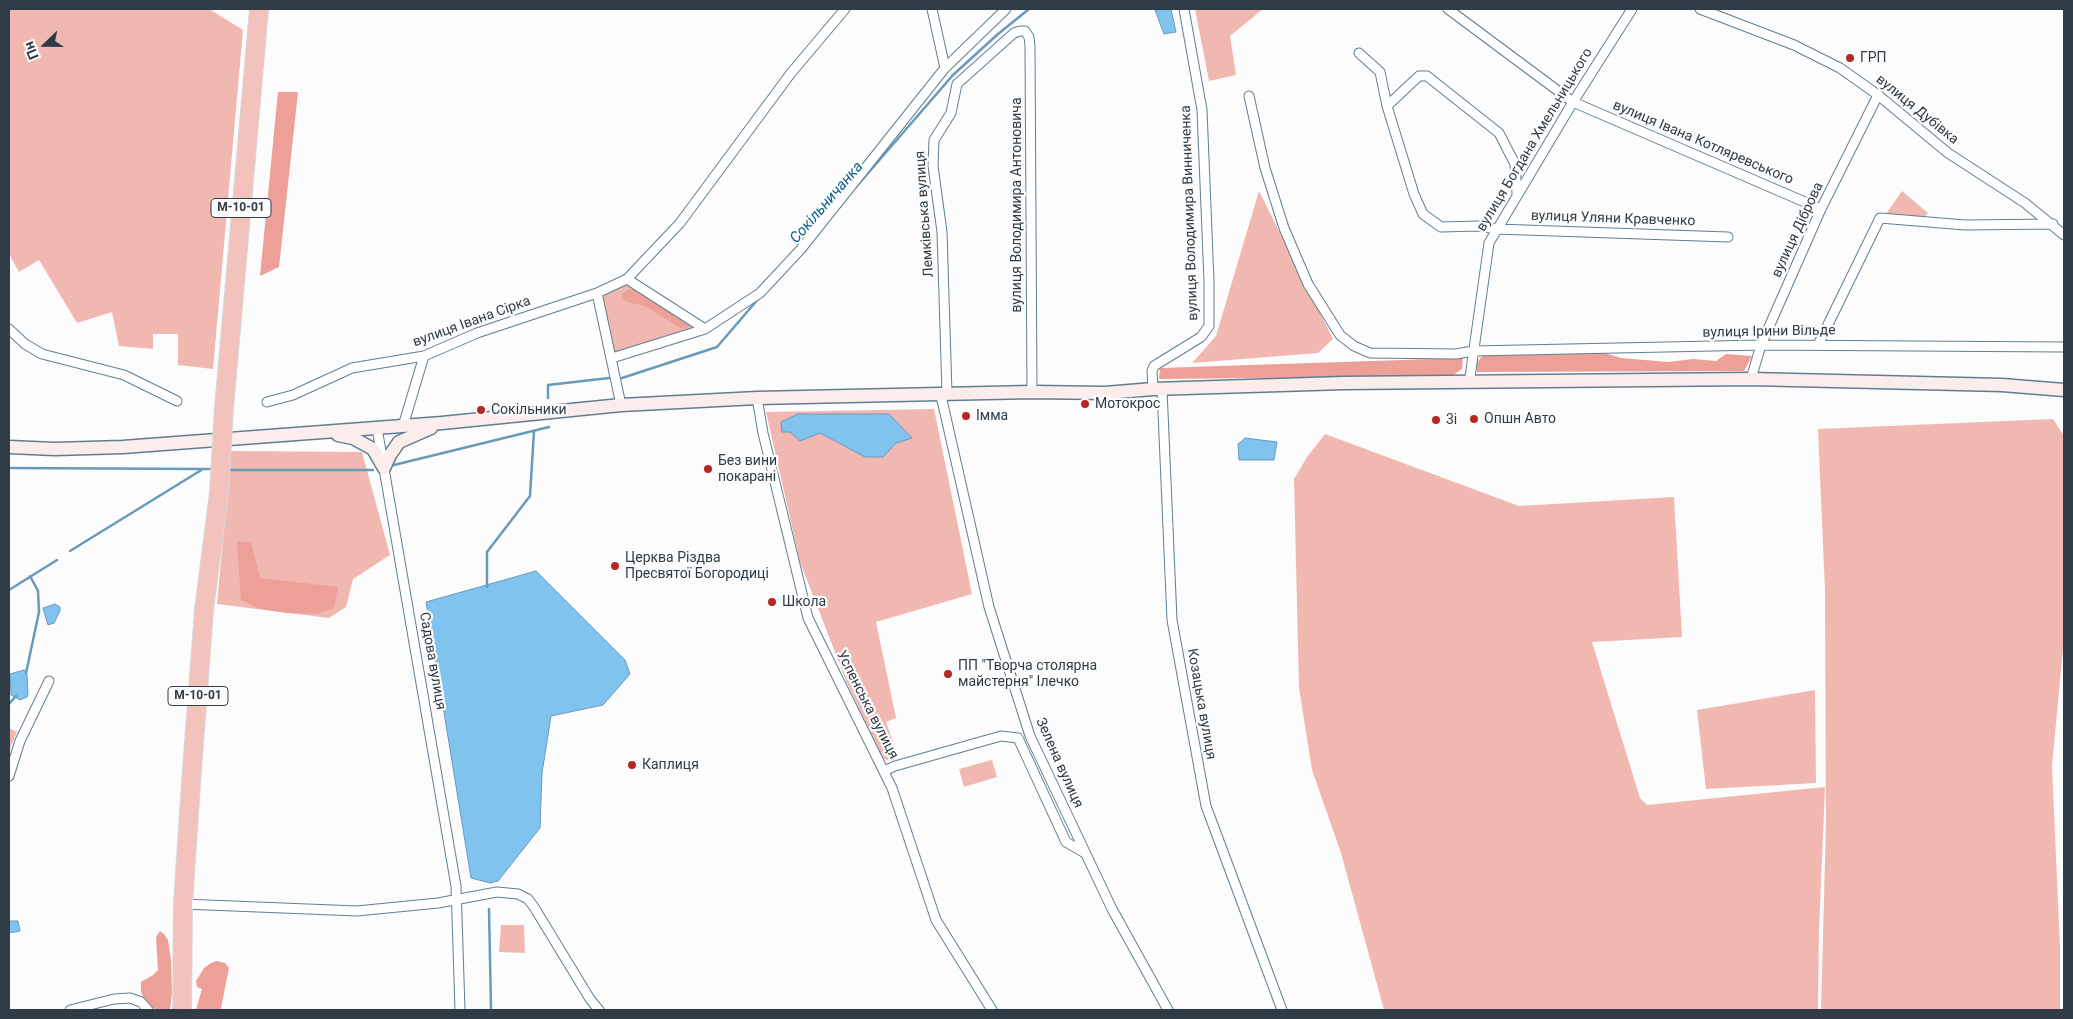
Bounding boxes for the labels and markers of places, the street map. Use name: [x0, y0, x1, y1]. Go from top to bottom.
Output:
place label: ГРП: [1860, 50, 1887, 66]
marker: ГРП: [1844, 52, 1856, 64]
place label: Мотокрос: [1095, 396, 1160, 412]
marker: Мотокрос: [1079, 398, 1091, 410]
place label: Сокільники: [491, 402, 567, 418]
marker: Сокільники: [475, 404, 487, 416]
place label: Імма: [976, 408, 1008, 424]
marker: Імма: [960, 410, 972, 422]
place label: Опшн Авто: [1484, 411, 1556, 427]
place label: 3і: [1446, 412, 1457, 428]
marker: Опшн Авто: [1468, 413, 1480, 425]
marker: 3і: [1430, 414, 1442, 426]
place label: Без вини покарані: [718, 453, 777, 486]
marker: Без вини покарані: [702, 463, 714, 475]
place label: Церква Різдва Пресвятої Богородиці: [625, 550, 769, 582]
marker: Церква Різдва Пресвятої Богородиці: [609, 560, 621, 572]
place label: Школа: [782, 594, 826, 610]
marker: Школа: [766, 596, 778, 608]
place label: ПП "Творча столярна майстерня" Ілечко: [958, 658, 1097, 690]
marker: ПП "Творча столярна майстерня" Ілечко: [942, 668, 954, 680]
place label: Каплиця: [642, 757, 699, 773]
marker: Каплиця: [626, 759, 638, 771]

